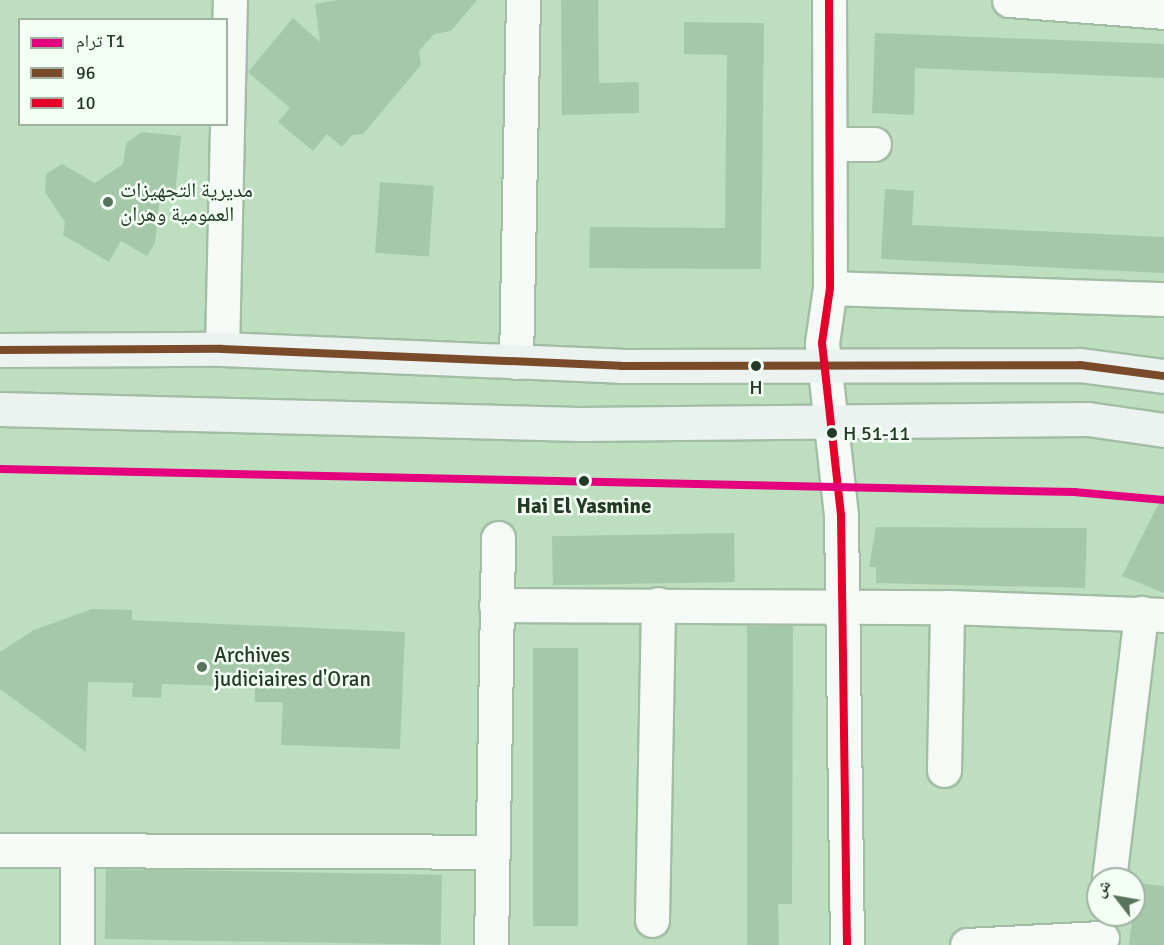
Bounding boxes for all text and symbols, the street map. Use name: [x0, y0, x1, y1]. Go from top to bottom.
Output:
legend: [18, 18, 228, 126]
text: ترام T1: [76, 30, 125, 52]
text: 96: [76, 62, 95, 84]
text: 10: [76, 92, 95, 114]
place label: مديرية التجهيزات العمومية وهران: [120, 177, 253, 227]
marker: مديرية التجهيزات العمومية وهران: [101, 195, 115, 209]
marker: H: [750, 360, 762, 372]
place label: H: [749, 375, 763, 399]
place label: H 51-11: [843, 421, 910, 445]
marker: H 51-11: [826, 427, 838, 439]
marker: Hai El Yasmine: [574, 471, 594, 491]
place label: Hai El Yasmine: [517, 493, 651, 519]
place label: Archives judiciaires d'Oran: [214, 642, 371, 692]
marker: Archives judiciaires d'Oran: [195, 660, 209, 674]
north arrow: [1086, 867, 1146, 927]
text: ش: [1089, 876, 1115, 901]

